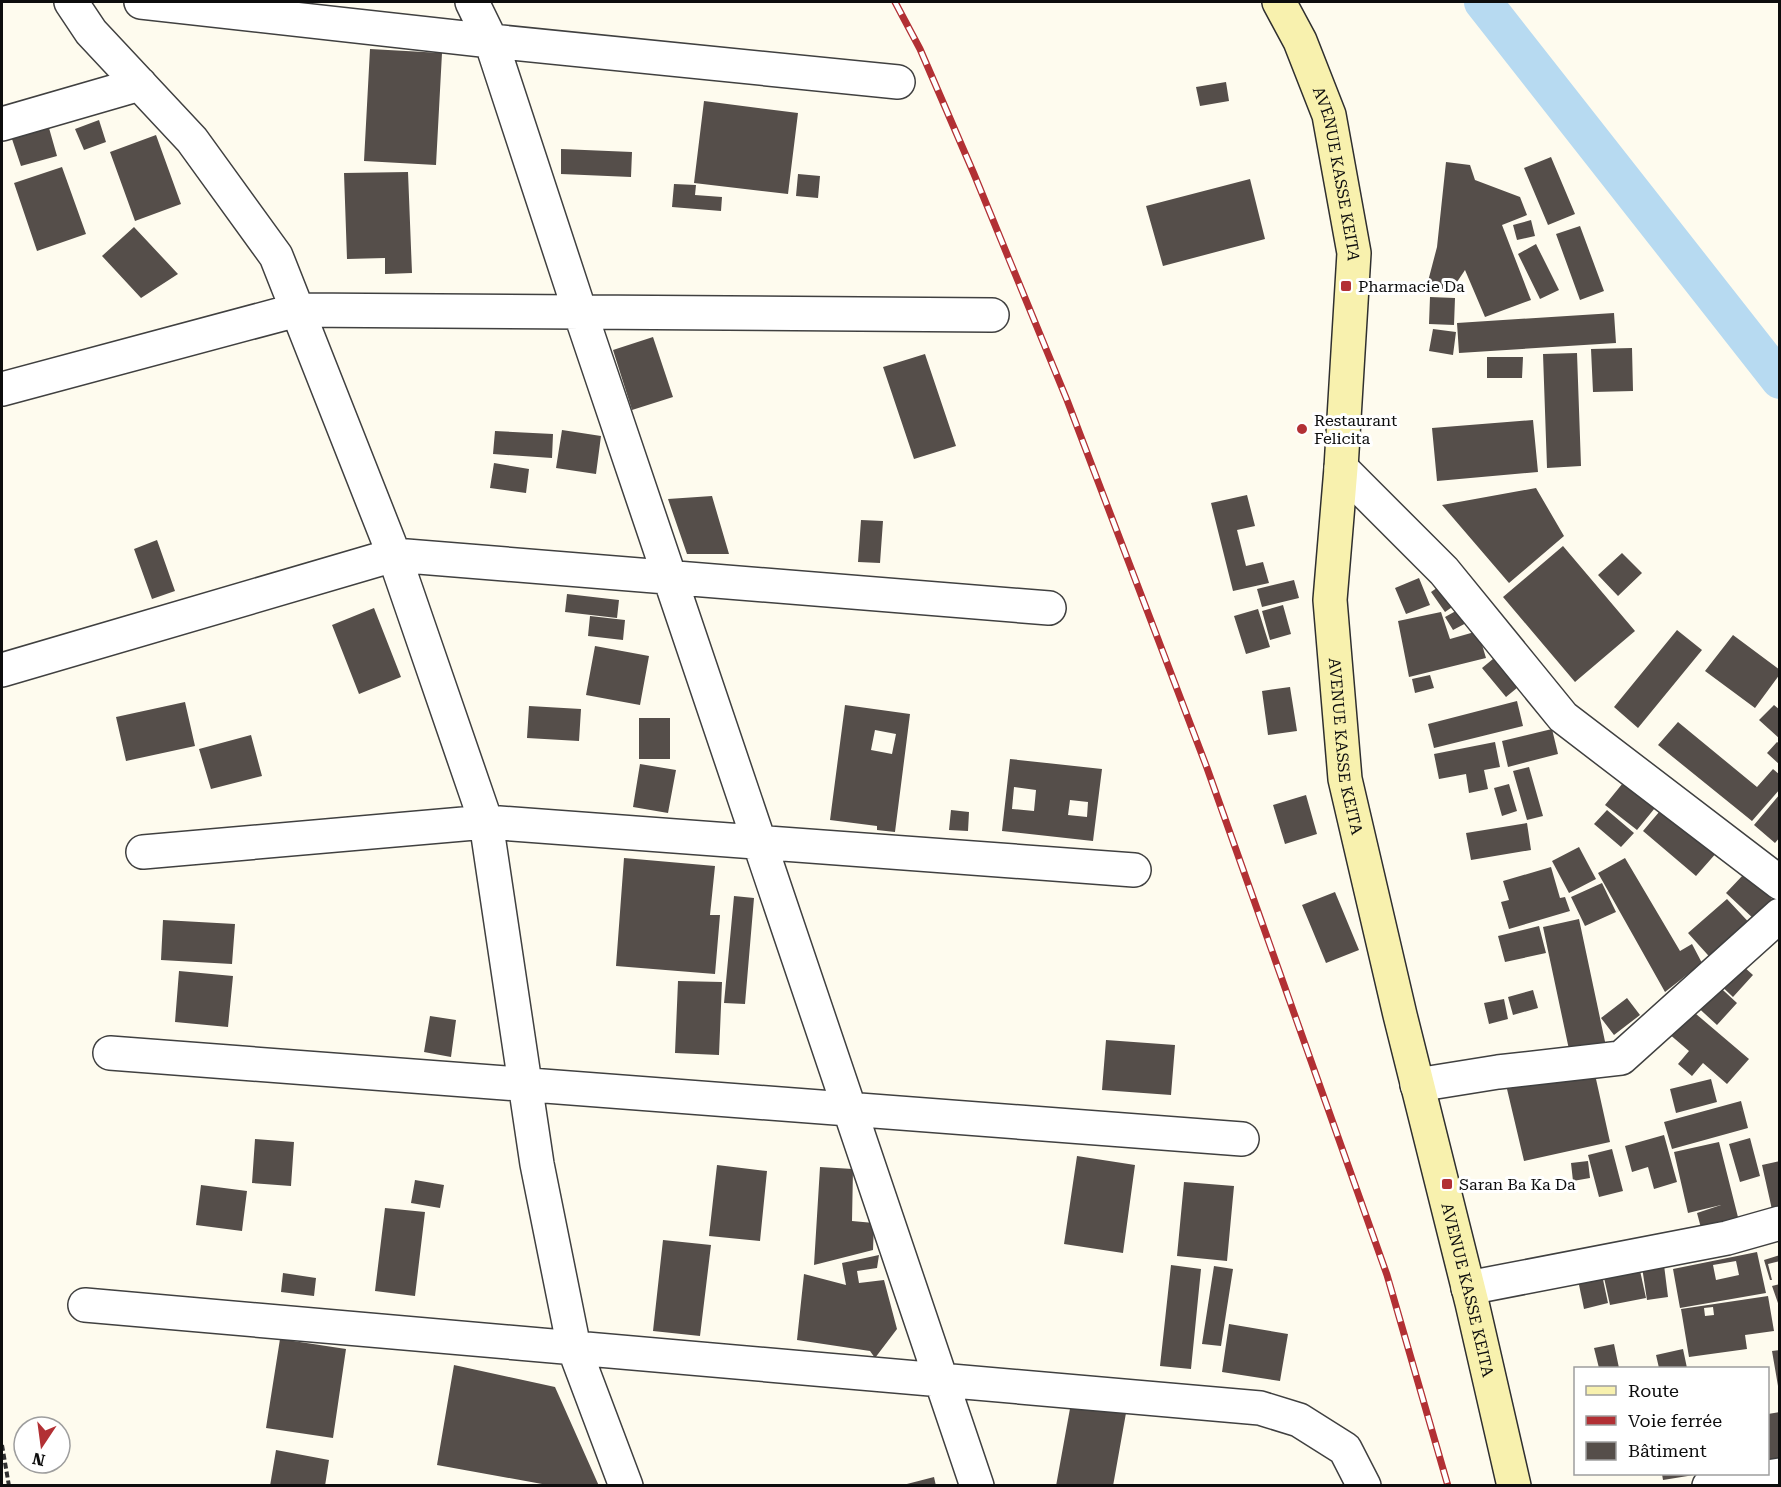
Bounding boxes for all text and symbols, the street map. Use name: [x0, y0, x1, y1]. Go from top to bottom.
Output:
street label: AVENUE KASSE KEITA: [1309, 84, 1363, 263]
place label: Pharmacie Da: [1358, 277, 1465, 296]
marker: Pharmacie Da: [1339, 279, 1353, 293]
place label: Restaurant Felicita: [1314, 411, 1397, 448]
marker: Restaurant Felicita: [1295, 422, 1309, 436]
street label: AVENUE KASSE KEITA: [1325, 657, 1367, 837]
place label: Saran Ba Ka Da: [1459, 1175, 1576, 1194]
marker: Saran Ba Ka Da: [1440, 1177, 1454, 1191]
street label: AVENUE KASSE KEITA: [1437, 1201, 1498, 1380]
legend: [1574, 1367, 1769, 1475]
text: Route: [1628, 1380, 1679, 1401]
text: Voie ferrée: [1628, 1410, 1722, 1431]
north arrow: [12, 1415, 72, 1475]
text: Bâtiment: [1628, 1440, 1707, 1461]
text: N: [31, 1448, 47, 1470]

